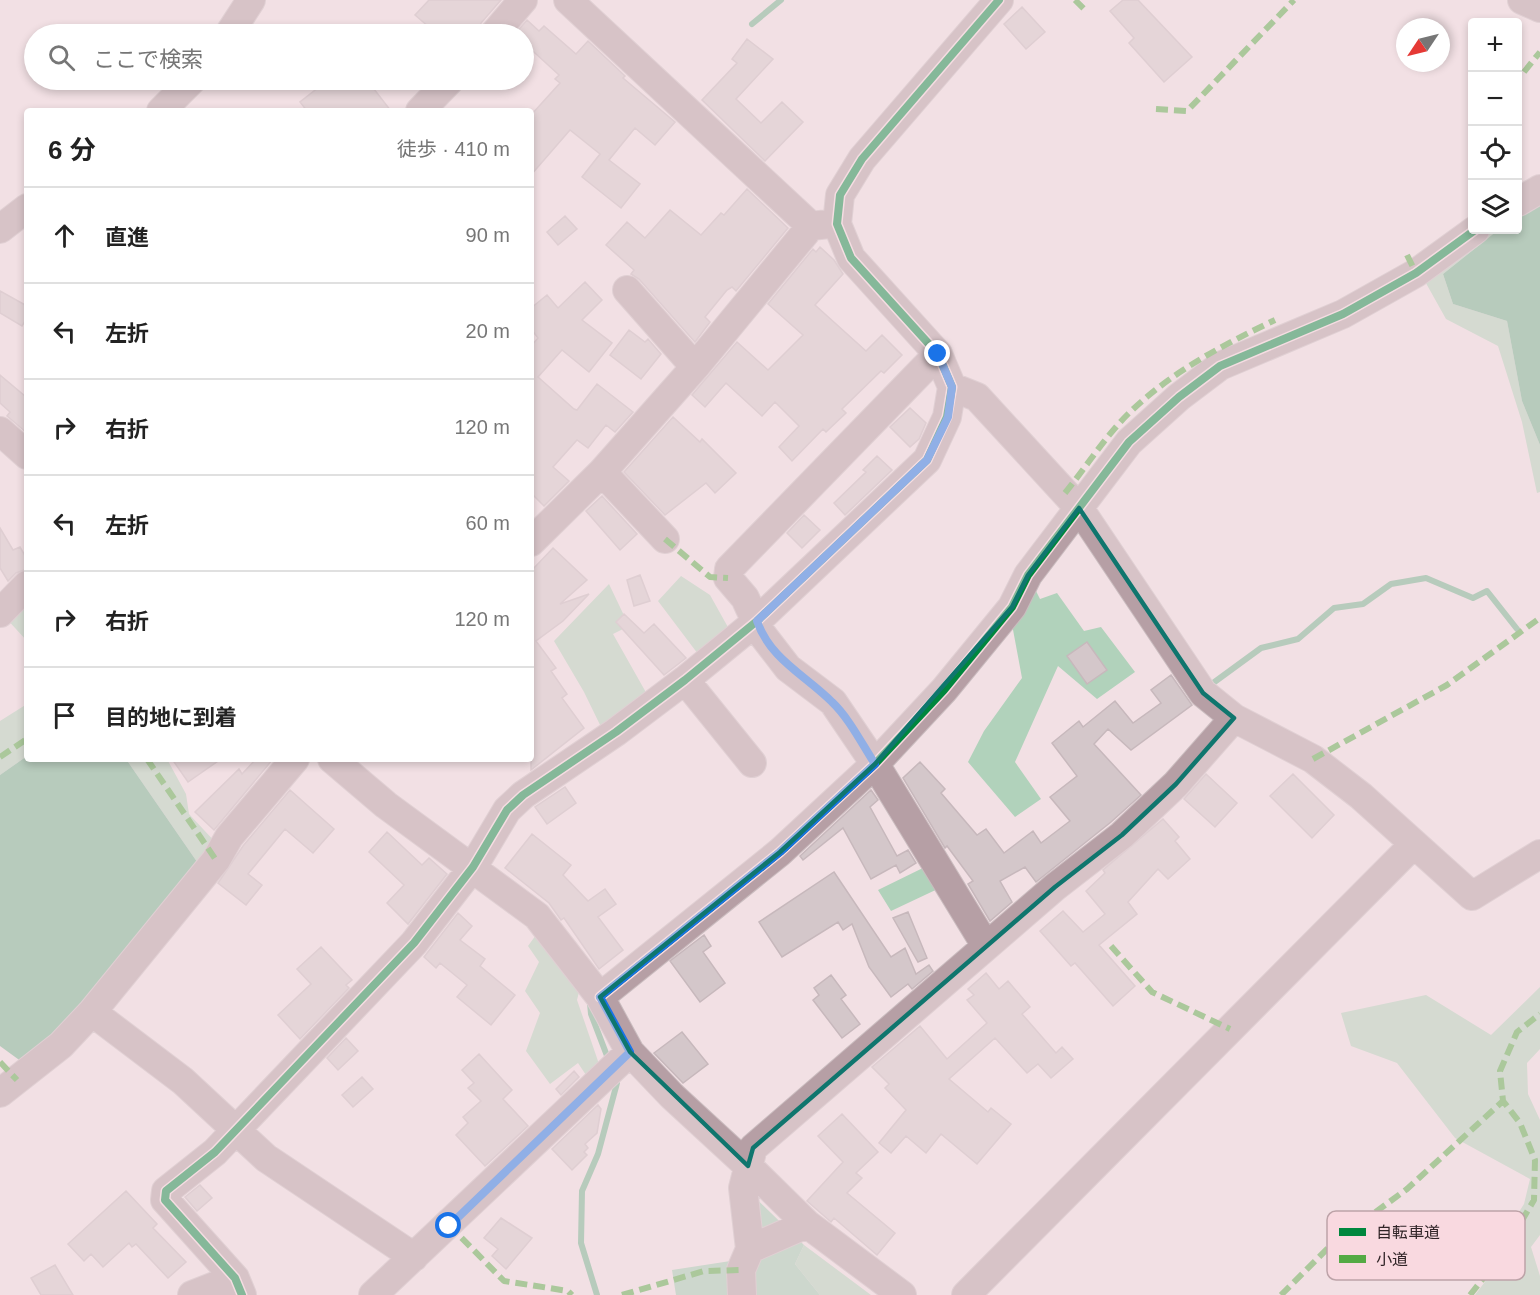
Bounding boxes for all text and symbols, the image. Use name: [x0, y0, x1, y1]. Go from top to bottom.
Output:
north arrow: [1396, 18, 1450, 72]
map controls: [1468, 18, 1522, 234]
button: +: [1468, 18, 1522, 72]
search box: [24, 24, 534, 90]
icon: search: [45, 41, 78, 74]
text: ここで検索: [93, 47, 203, 72]
button: −: [1468, 72, 1522, 126]
button: locate: [1468, 126, 1522, 180]
text: 6 分: [48, 135, 96, 165]
text: 徒歩 · 410 m: [397, 138, 510, 160]
button: layers: [1468, 180, 1522, 234]
icon: ahead: [48, 219, 81, 252]
text: 90 m: [466, 224, 510, 246]
text: 直進: [105, 225, 149, 250]
icon: left: [48, 315, 81, 348]
text: 20 m: [466, 320, 510, 342]
text: 左折: [105, 321, 149, 346]
route end: [924, 340, 950, 366]
icon: right: [48, 411, 81, 444]
text: 120 m: [454, 416, 510, 438]
text: 右折: [105, 417, 149, 442]
icon: left: [48, 507, 81, 540]
text: 60 m: [466, 512, 510, 534]
text: 左折: [105, 513, 149, 538]
icon: right: [48, 603, 81, 636]
text: 120 m: [454, 608, 510, 630]
text: 右折: [105, 609, 149, 634]
icon: arrive: [48, 699, 81, 732]
text: 目的地に到着: [105, 705, 237, 730]
legend: [1327, 1211, 1525, 1280]
route start: [435, 1212, 461, 1238]
text: 自転車道: [1376, 1224, 1440, 1241]
text: 小道: [1376, 1251, 1408, 1268]

